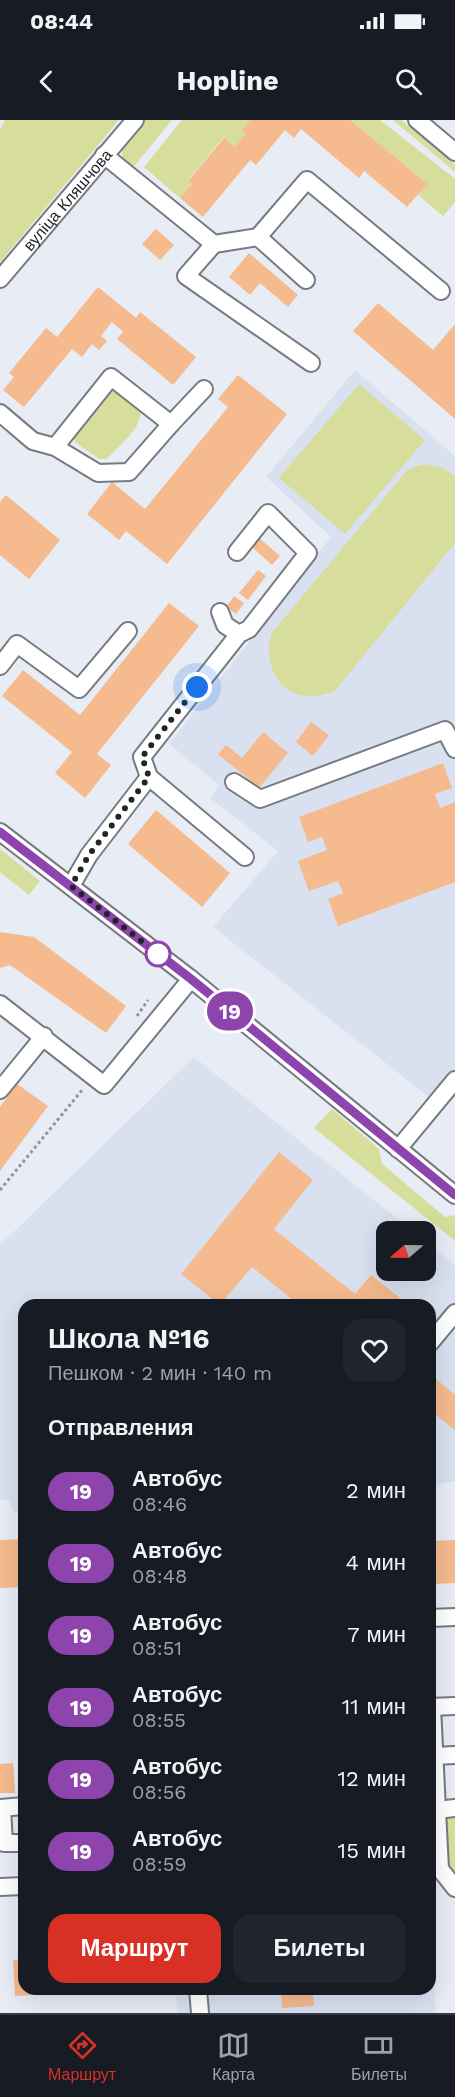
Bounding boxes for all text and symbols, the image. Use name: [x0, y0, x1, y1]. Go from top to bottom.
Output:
text: 08:44: [30, 9, 93, 34]
icon: back: [30, 65, 63, 98]
text: Hopline: [176, 65, 279, 97]
icon: search: [392, 65, 425, 98]
street label: вуліца Кляшчова: [19, 145, 116, 255]
your location: [182, 672, 212, 702]
unlabelled marker: [145, 941, 171, 967]
line badge: 19: [203, 992, 257, 1030]
text: 19: [219, 999, 241, 1024]
north arrow: [376, 1221, 436, 1281]
map controls: [376, 1221, 436, 1281]
button: heart: [343, 1319, 406, 1382]
text: Школа №16: [48, 1322, 209, 1355]
text: Пешком · 2 мин · 140 m: [48, 1361, 272, 1385]
text: Отправления: [48, 1415, 194, 1440]
text: Автобус: [132, 1466, 222, 1491]
text: 2 мин: [346, 1478, 406, 1503]
text: 19: [70, 1479, 92, 1504]
text: 08:46: [132, 1492, 187, 1516]
text: Автобус: [132, 1538, 222, 1563]
text: 4 мин: [345, 1550, 406, 1575]
text: 19: [70, 1551, 92, 1576]
text: 08:48: [132, 1564, 187, 1588]
text: Автобус: [132, 1610, 222, 1635]
text: 7 мин: [347, 1622, 406, 1647]
text: 19: [70, 1623, 92, 1648]
text: 08:51: [132, 1636, 182, 1660]
text: Автобус: [132, 1682, 222, 1707]
text: 11 мин: [342, 1694, 406, 1719]
text: 19: [70, 1695, 92, 1720]
text: 08:55: [132, 1708, 186, 1732]
text: Автобус: [132, 1754, 222, 1779]
text: 12 мин: [338, 1766, 406, 1791]
text: 19: [70, 1767, 92, 1792]
text: 08:56: [132, 1780, 186, 1804]
text: Автобус: [132, 1826, 222, 1851]
text: 15 мин: [338, 1838, 406, 1863]
text: 19: [70, 1839, 92, 1864]
text: 08:59: [132, 1852, 187, 1876]
button: Маршрут: [48, 1914, 221, 1983]
button: Билеты: [233, 1914, 406, 1983]
tab: Маршрут: [48, 2029, 116, 2084]
tab: Карта: [212, 2029, 255, 2084]
tab: Билеты: [351, 2029, 407, 2084]

